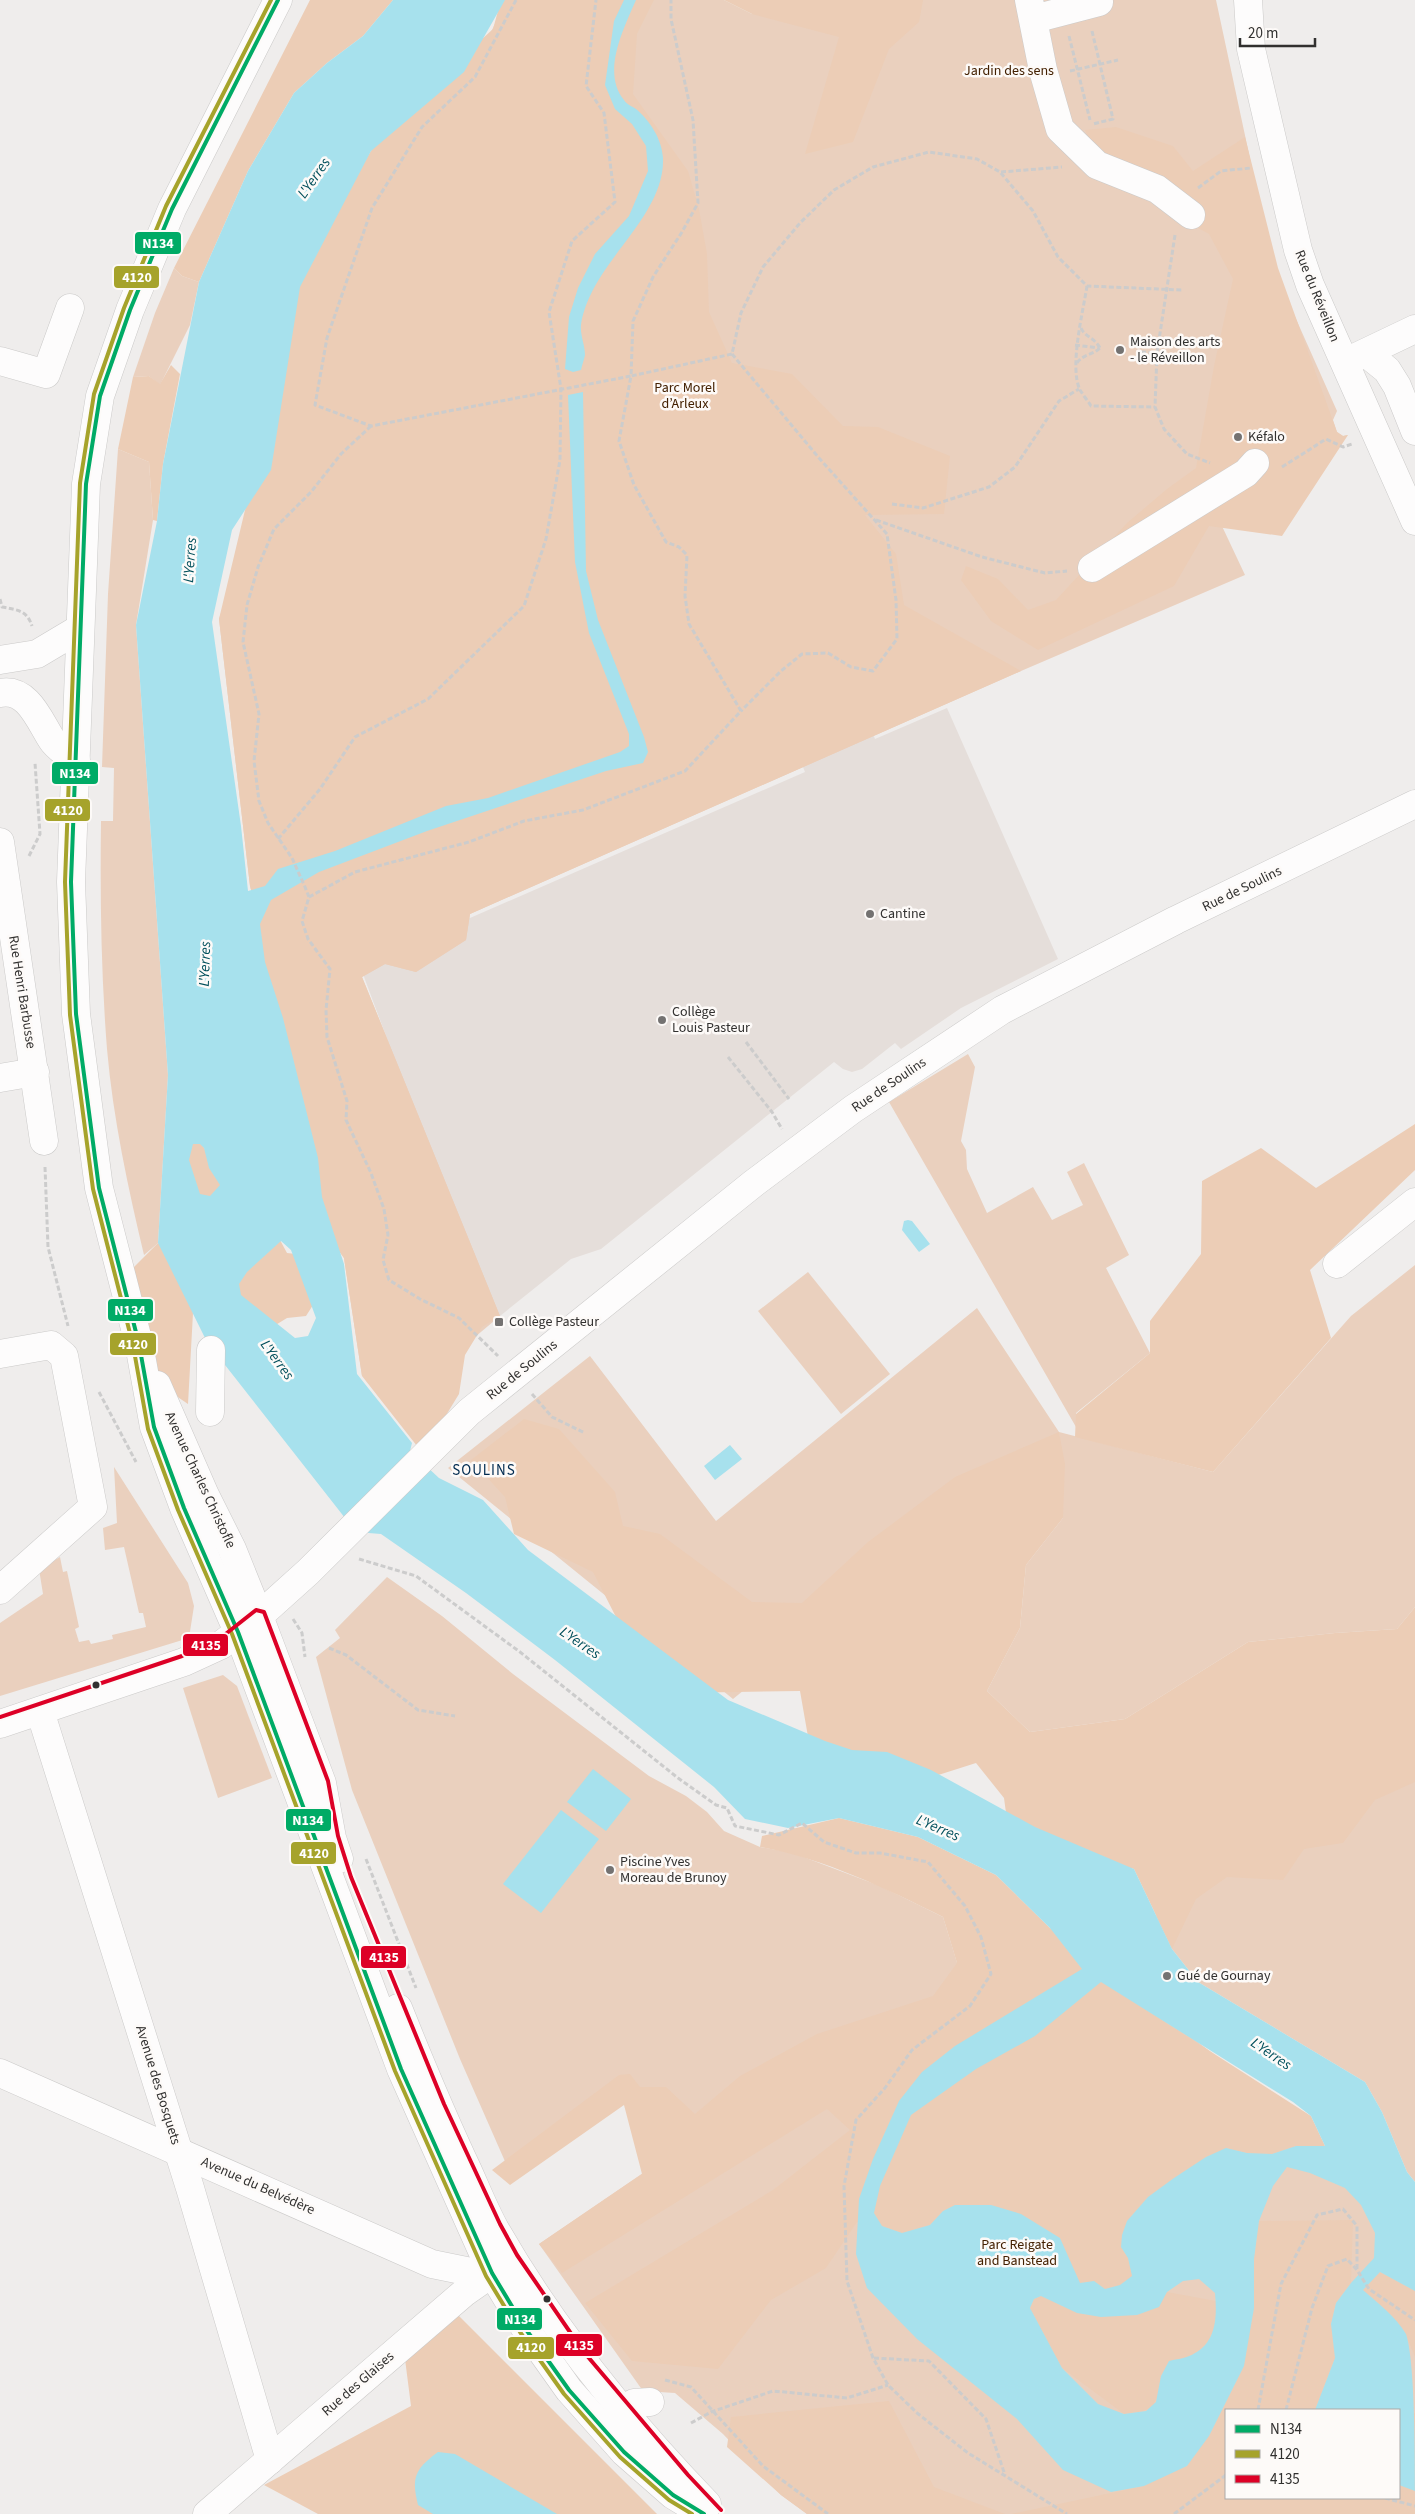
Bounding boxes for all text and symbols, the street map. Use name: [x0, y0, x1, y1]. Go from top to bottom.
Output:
scale bar: [1240, 15, 1315, 47]
text: 20 m: [1248, 23, 1278, 44]
park label: Jardin des sens: [964, 61, 1054, 81]
water label: L'Yerres: [292, 153, 336, 203]
line badge: N134: [134, 231, 182, 255]
text: N134: [142, 234, 174, 254]
street label: Rue du Réveillon: [1289, 247, 1345, 345]
line badge: 4120: [113, 265, 160, 289]
text: 4120: [122, 268, 152, 288]
place label: Maison des arts - le Réveillon: [1130, 332, 1220, 368]
marker: Maison des arts - le Réveillon: [1114, 344, 1126, 356]
park label: Parc Morel d’Arleux: [654, 378, 716, 414]
place label: Kéfalo: [1248, 427, 1285, 447]
marker: Kéfalo: [1232, 431, 1244, 443]
water label: L'Yerres: [178, 537, 202, 583]
line badge: N134: [51, 761, 99, 785]
text: N134: [59, 764, 91, 784]
line badge: 4120: [44, 798, 91, 822]
text: 4120: [53, 801, 83, 821]
street label: Rue de Soulins: [1199, 861, 1285, 917]
place label: Cantine: [880, 904, 926, 924]
marker: Cantine: [864, 908, 876, 920]
street label: Rue Henri Barbusse: [3, 934, 41, 1050]
water label: L'Yerres: [194, 941, 216, 987]
place label: Collège Louis Pasteur: [672, 1002, 750, 1038]
marker: Collège Louis Pasteur: [656, 1014, 668, 1026]
street label: Rue de Soulins: [848, 1053, 930, 1117]
line badge: N134: [107, 1298, 154, 1322]
text: N134: [114, 1301, 146, 1321]
place label: Collège Pasteur: [509, 1312, 599, 1332]
marker: Collège Pasteur: [493, 1316, 505, 1328]
line badge: 4120: [109, 1332, 157, 1356]
text: 4120: [118, 1335, 148, 1355]
water label: L'Yerres: [255, 1335, 299, 1385]
street label: Rue de Soulins: [482, 1335, 562, 1405]
street label: Avenue Charles Christofle: [159, 1408, 241, 1552]
district label: SOULINS: [452, 1460, 516, 1481]
water label: L'Yerres: [555, 1622, 605, 1664]
line badge: 4135: [182, 1633, 229, 1657]
text: 4135: [191, 1636, 221, 1656]
unlabelled marker: [91, 1680, 101, 1690]
line badge: N134: [285, 1808, 332, 1832]
water label: L'Yerres: [913, 1809, 963, 1847]
text: N134: [292, 1811, 324, 1831]
line badge: 4120: [290, 1841, 337, 1865]
text: 4120: [299, 1844, 329, 1864]
place label: Piscine Yves Moreau de Brunoy: [620, 1852, 727, 1888]
marker: Piscine Yves Moreau de Brunoy: [604, 1864, 616, 1876]
line badge: 4135: [360, 1945, 407, 1969]
text: 4135: [369, 1948, 399, 1968]
place label: Gué de Gournay: [1177, 1966, 1271, 1986]
marker: Gué de Gournay: [1161, 1970, 1173, 1982]
street label: Avenue des Bosquets: [130, 2023, 186, 2147]
water label: L'Yerres: [1246, 2033, 1296, 2075]
street label: Avenue du Belvédère: [198, 2152, 318, 2220]
park label: Parc Reigate and Banstead: [977, 2235, 1057, 2271]
unlabelled marker: [542, 2294, 552, 2304]
line badge: N134: [496, 2307, 543, 2331]
text: N134: [504, 2310, 536, 2330]
line badge: 4135: [555, 2333, 603, 2357]
line badge: 4120: [507, 2336, 555, 2360]
text: 4135: [564, 2336, 594, 2356]
text: 4120: [516, 2338, 546, 2358]
street label: Rue des Glaises: [317, 2347, 399, 2421]
legend: [1225, 2409, 1400, 2499]
text: N134: [1270, 2419, 1303, 2440]
text: 4120: [1270, 2444, 1300, 2465]
text: 4135: [1270, 2469, 1300, 2490]

